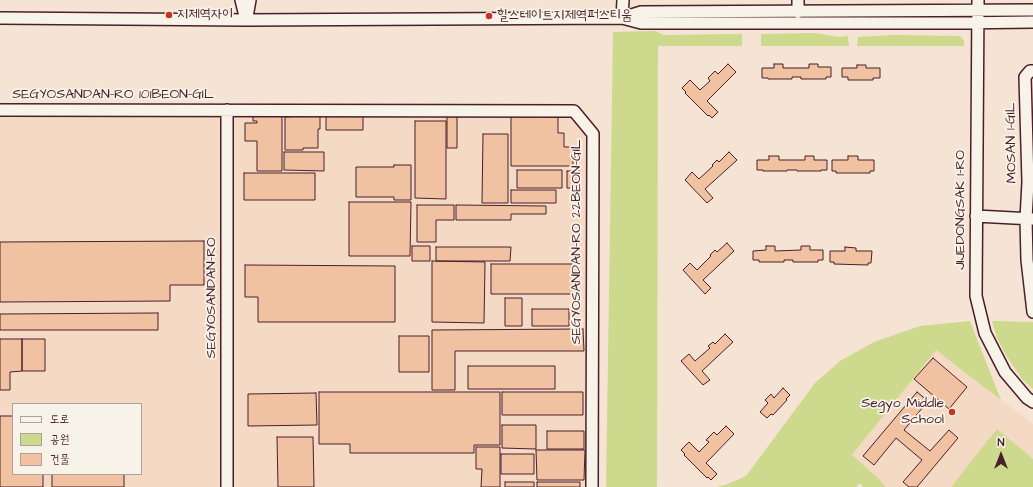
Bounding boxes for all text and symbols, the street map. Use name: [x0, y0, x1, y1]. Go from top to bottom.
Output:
place label: 지제역자이: [177, 7, 233, 23]
place label: 힐스테이트지제역퍼스티움: [497, 8, 632, 24]
marker: 지제역자이: [164, 10, 174, 20]
marker: 힐스테이트지제역퍼스티움: [484, 11, 494, 21]
street label: SEGYOSANDAN-RO 101BEON-GIL: [12, 87, 214, 103]
street label: MOSAN 1-GIL: [1003, 102, 1021, 184]
street label: SEGYOSANDAN-RO 22BEON-GIL: [569, 140, 585, 344]
street label: JIJEDONGSAK 1-RO: [953, 150, 969, 270]
street label: SEGYOSANDAN-RO: [204, 237, 220, 359]
place label: Segyo Middle School: [861, 396, 944, 428]
legend: [12, 403, 142, 475]
marker: Segyo Middle School: [947, 407, 957, 417]
text: 도로: [50, 411, 69, 428]
text: 공원: [50, 431, 69, 448]
north arrow: [981, 435, 1021, 475]
text: N: [998, 435, 1004, 450]
text: 건물: [50, 451, 69, 468]

